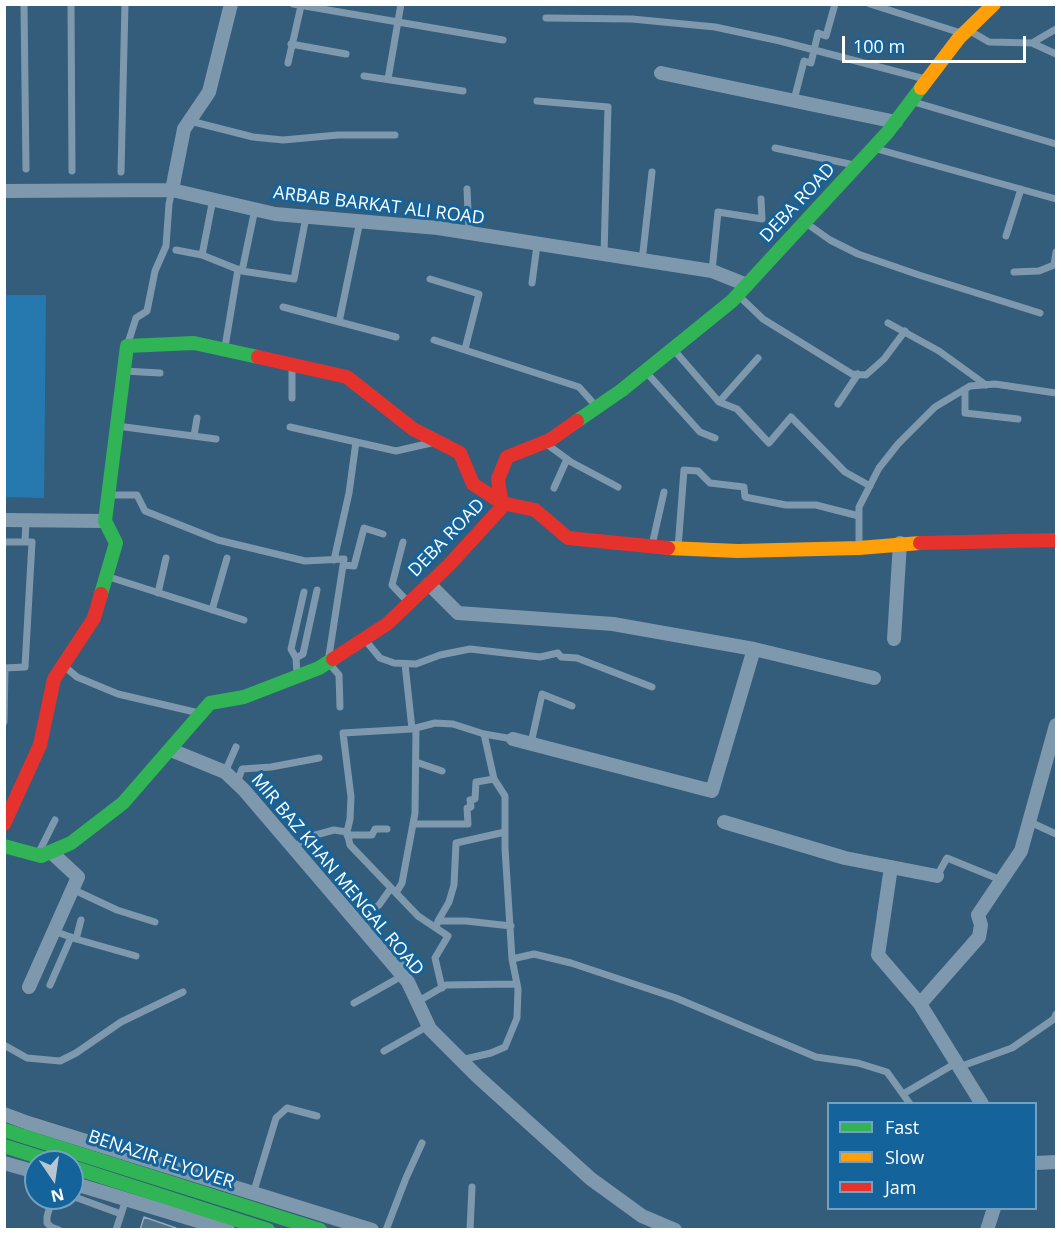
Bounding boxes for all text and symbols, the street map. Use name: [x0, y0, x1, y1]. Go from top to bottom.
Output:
scale bar: [845, 24, 1030, 62]
text: 100 m: [853, 34, 905, 58]
street label: DEBA ROAD: [756, 159, 840, 247]
street label: ARBAB BARKAT ALI ROAD: [272, 182, 486, 230]
street label: DEBA ROAD: [404, 494, 490, 582]
street label: MIR BAZ KHAN MENGAL ROAD: [246, 770, 428, 980]
legend: [827, 1102, 1037, 1210]
text: Fast: [885, 1115, 919, 1139]
street label: BENAZIR FLYOVER: [85, 1126, 237, 1194]
text: Slow: [885, 1145, 924, 1169]
north arrow: [24, 1150, 84, 1210]
text: Jam: [885, 1175, 917, 1199]
text: N: [49, 1183, 66, 1208]

